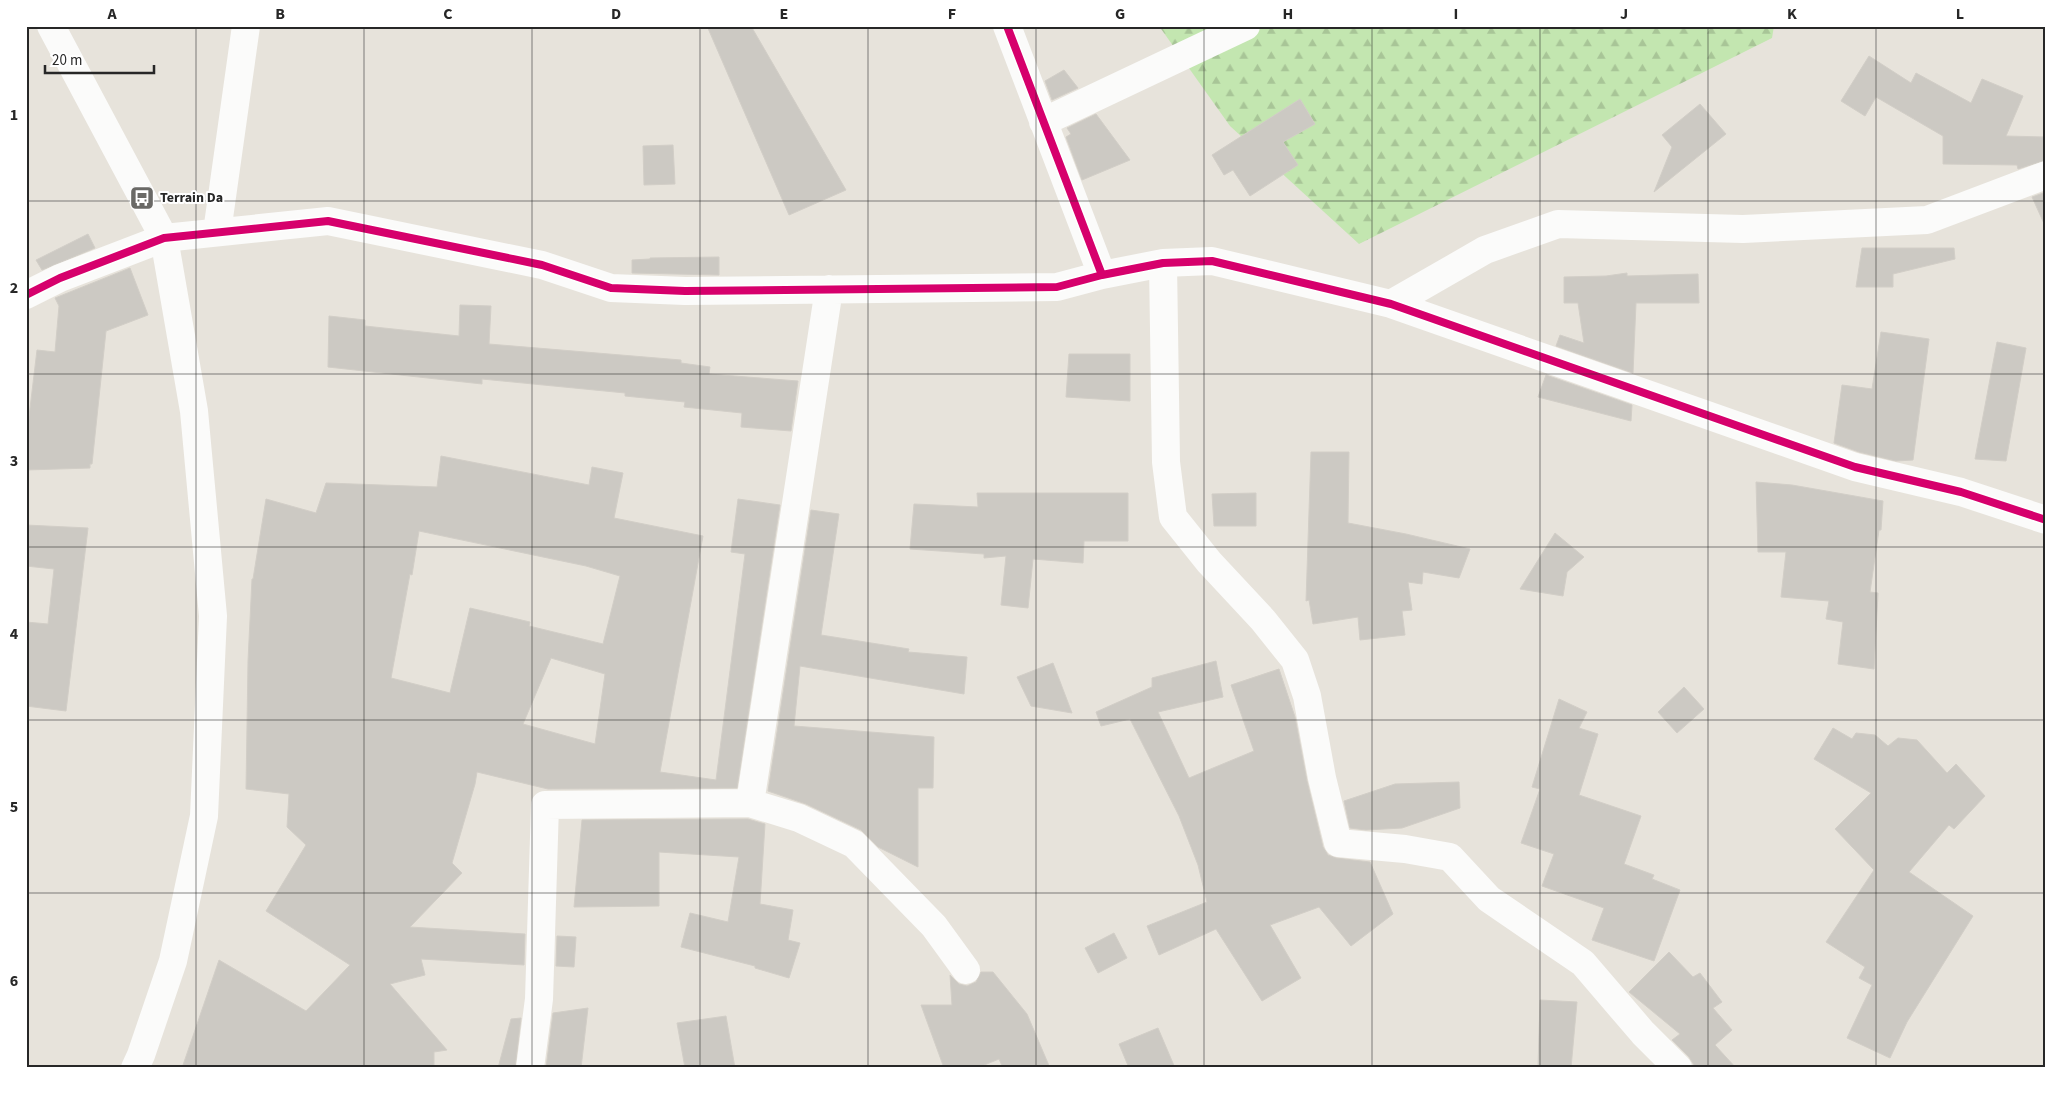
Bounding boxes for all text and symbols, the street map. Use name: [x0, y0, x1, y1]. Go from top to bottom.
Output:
text: A: [106, 3, 117, 25]
text: B: [275, 3, 285, 25]
text: C: [443, 3, 453, 25]
text: D: [611, 3, 621, 25]
text: E: [780, 3, 788, 25]
text: F: [948, 3, 956, 25]
text: G: [1115, 3, 1125, 25]
text: H: [1283, 3, 1293, 25]
text: I: [1454, 3, 1458, 25]
text: J: [1620, 3, 1628, 25]
text: K: [1787, 3, 1797, 25]
text: L: [1956, 3, 1964, 25]
scale bar: [45, 42, 154, 74]
text: 20 m: [52, 50, 82, 71]
text: 1: [10, 104, 18, 126]
bus stop icon: Terrain Da: [129, 185, 155, 211]
place label: Terrain Da: [160, 188, 223, 208]
text: 2: [10, 277, 18, 299]
text: 3: [10, 450, 18, 472]
text: 4: [10, 623, 19, 645]
text: 5: [10, 796, 18, 818]
text: 6: [10, 970, 18, 992]

